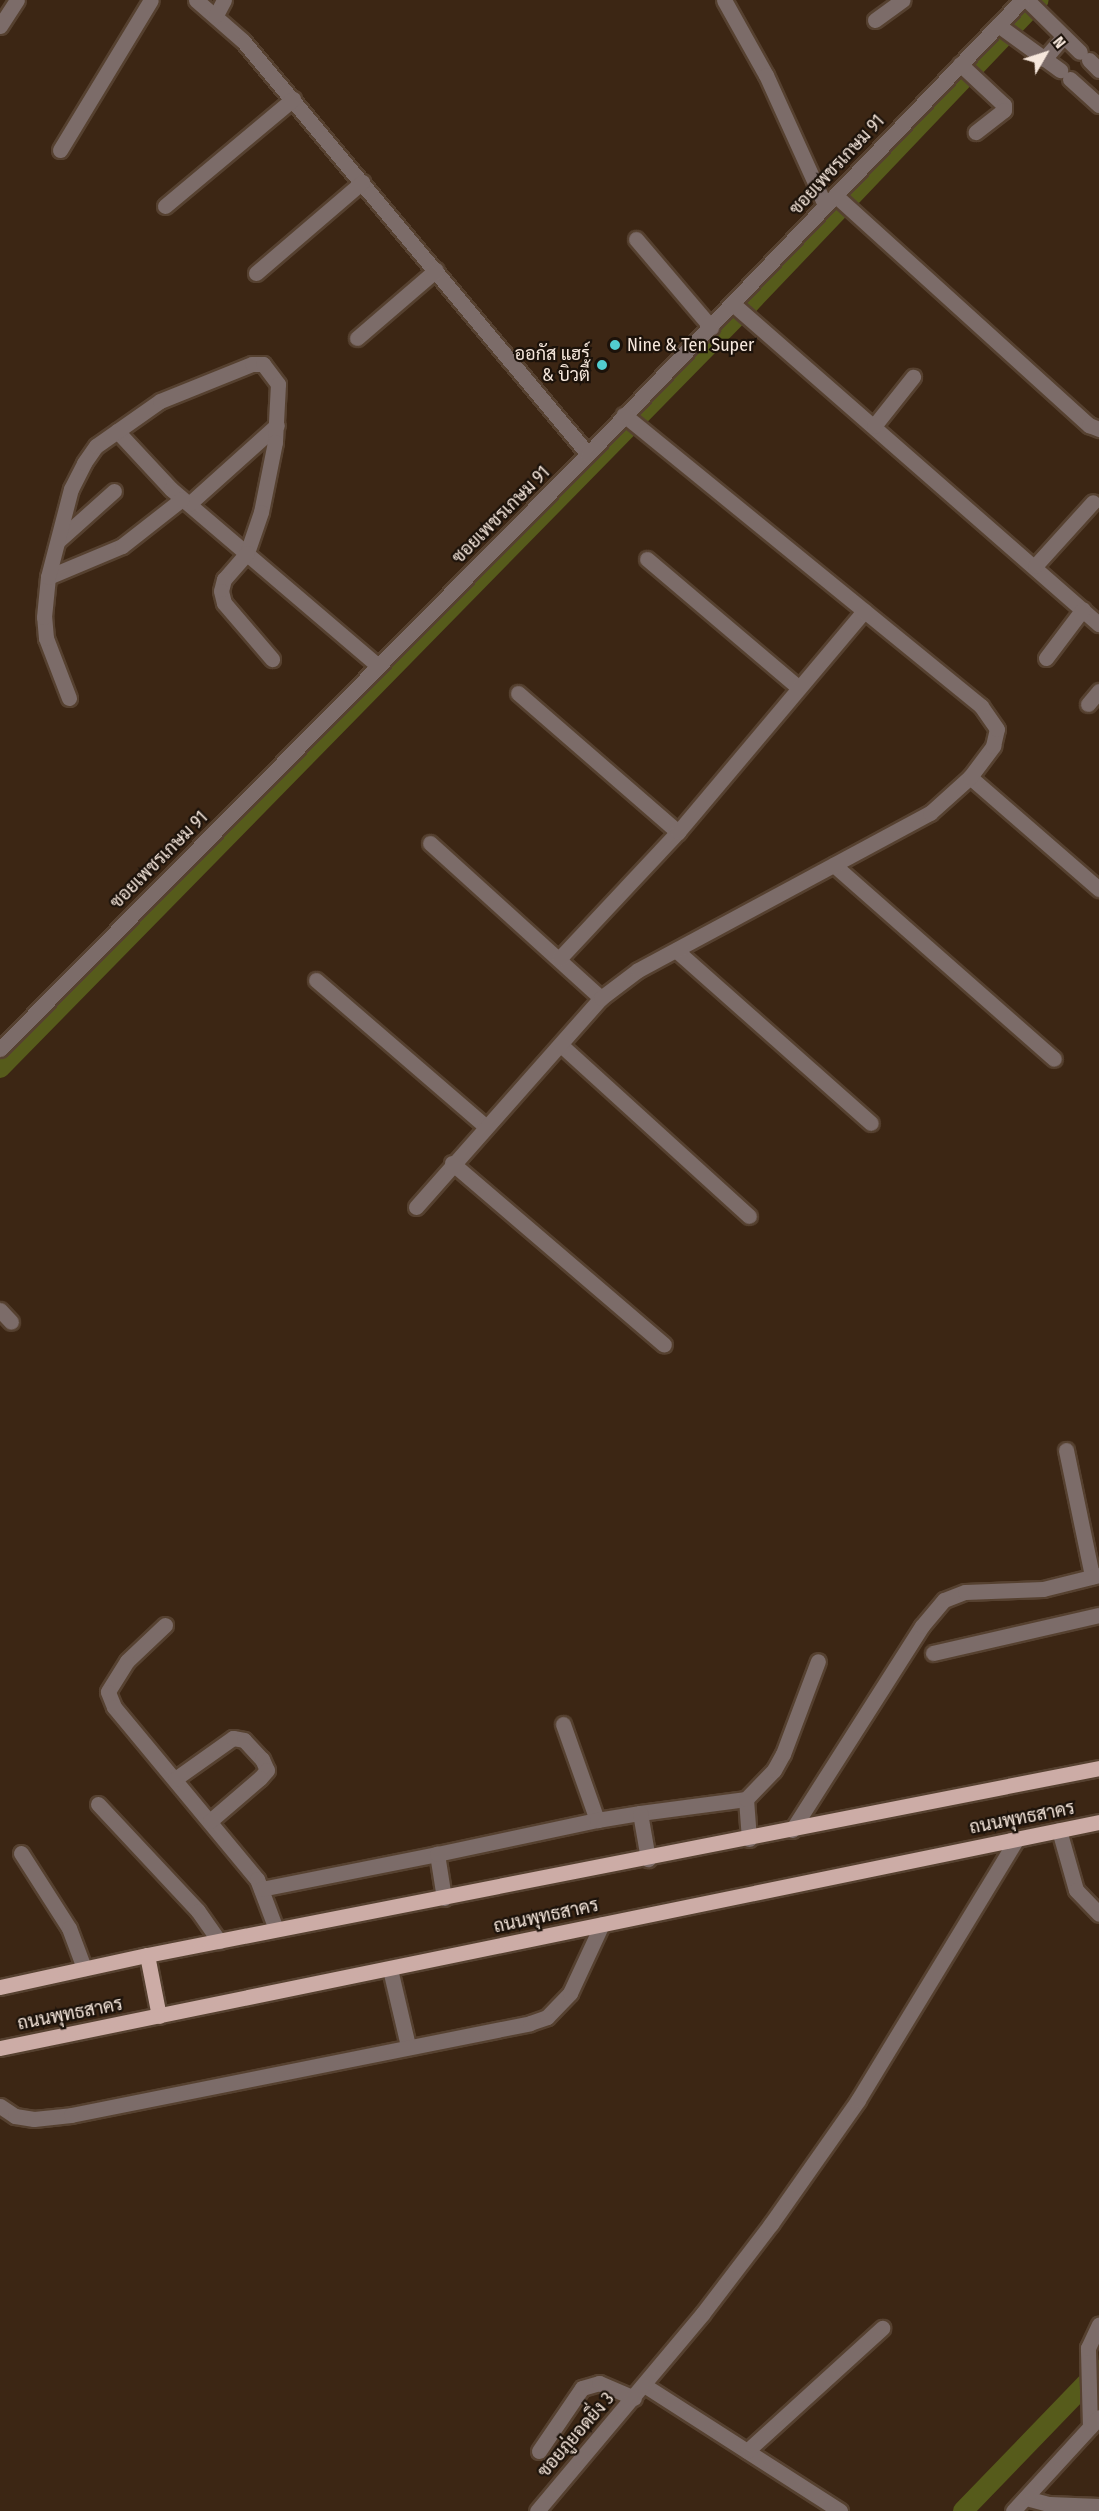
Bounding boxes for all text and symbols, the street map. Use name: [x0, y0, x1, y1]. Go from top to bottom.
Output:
north arrow: [1015, 24, 1075, 84]
text: N: [1049, 33, 1070, 52]
street label: ซอยเพชรเกษม 91: [785, 110, 889, 220]
place label: Nine & Ten Super: [627, 334, 754, 356]
marker: Nine & Ten Super: [608, 338, 622, 352]
place label: ออกัส แฮร์ & บิวตี้: [515, 344, 590, 386]
marker: ออกัส แฮร์ & บิวตี้: [595, 358, 609, 372]
street label: ซอยเพชรเกษม 91: [448, 462, 554, 568]
street label: ซอยเพชรเกษม 91: [106, 807, 212, 913]
street label: ถนนพุทธสาคร: [968, 1797, 1076, 1839]
street label: ถนนพุทธสาคร: [492, 1894, 600, 1938]
street label: ถนนพุทธสาคร: [16, 1993, 124, 2035]
street label: ซอยภู่ยอดยิ่ง 3: [533, 2388, 619, 2482]

